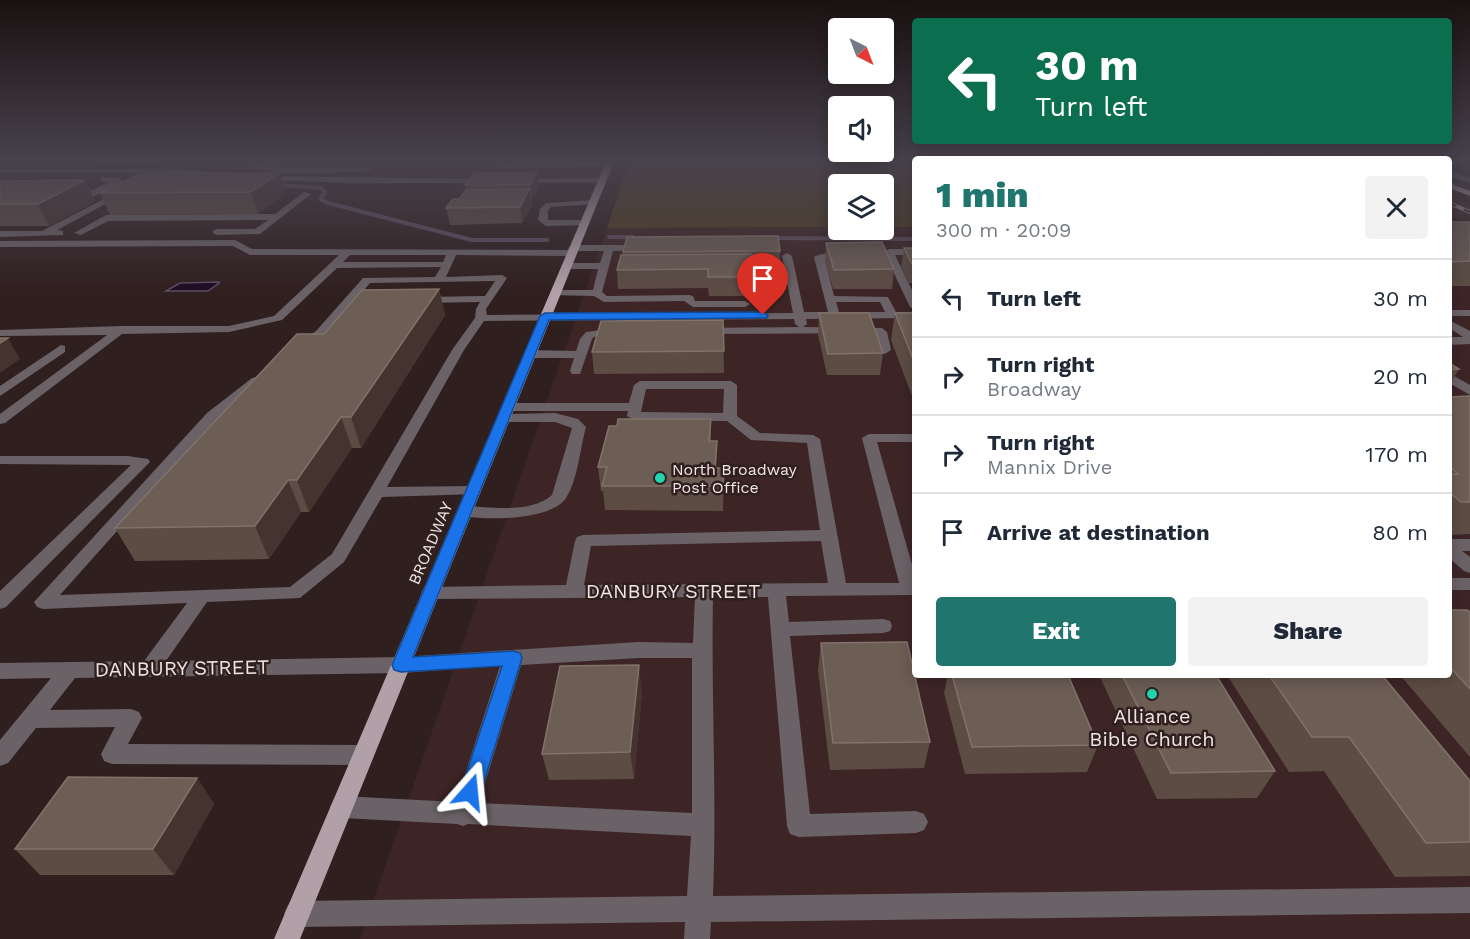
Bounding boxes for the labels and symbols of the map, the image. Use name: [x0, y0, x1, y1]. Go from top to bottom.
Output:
north arrow: [828, 18, 894, 84]
pin: [737, 253, 788, 315]
place label: North Broadway Post Office: [672, 460, 798, 497]
marker: North Broadway Post Office: [653, 471, 667, 485]
street label: BROADWAY: [405, 499, 456, 587]
street label: DANBURY STREET: [586, 579, 760, 603]
street label: DANBURY STREET: [95, 654, 269, 682]
marker: Alliance Bible Church: [1145, 687, 1159, 701]
place label: Alliance Bible Church: [1089, 704, 1215, 751]
position arrow: [438, 760, 502, 824]

